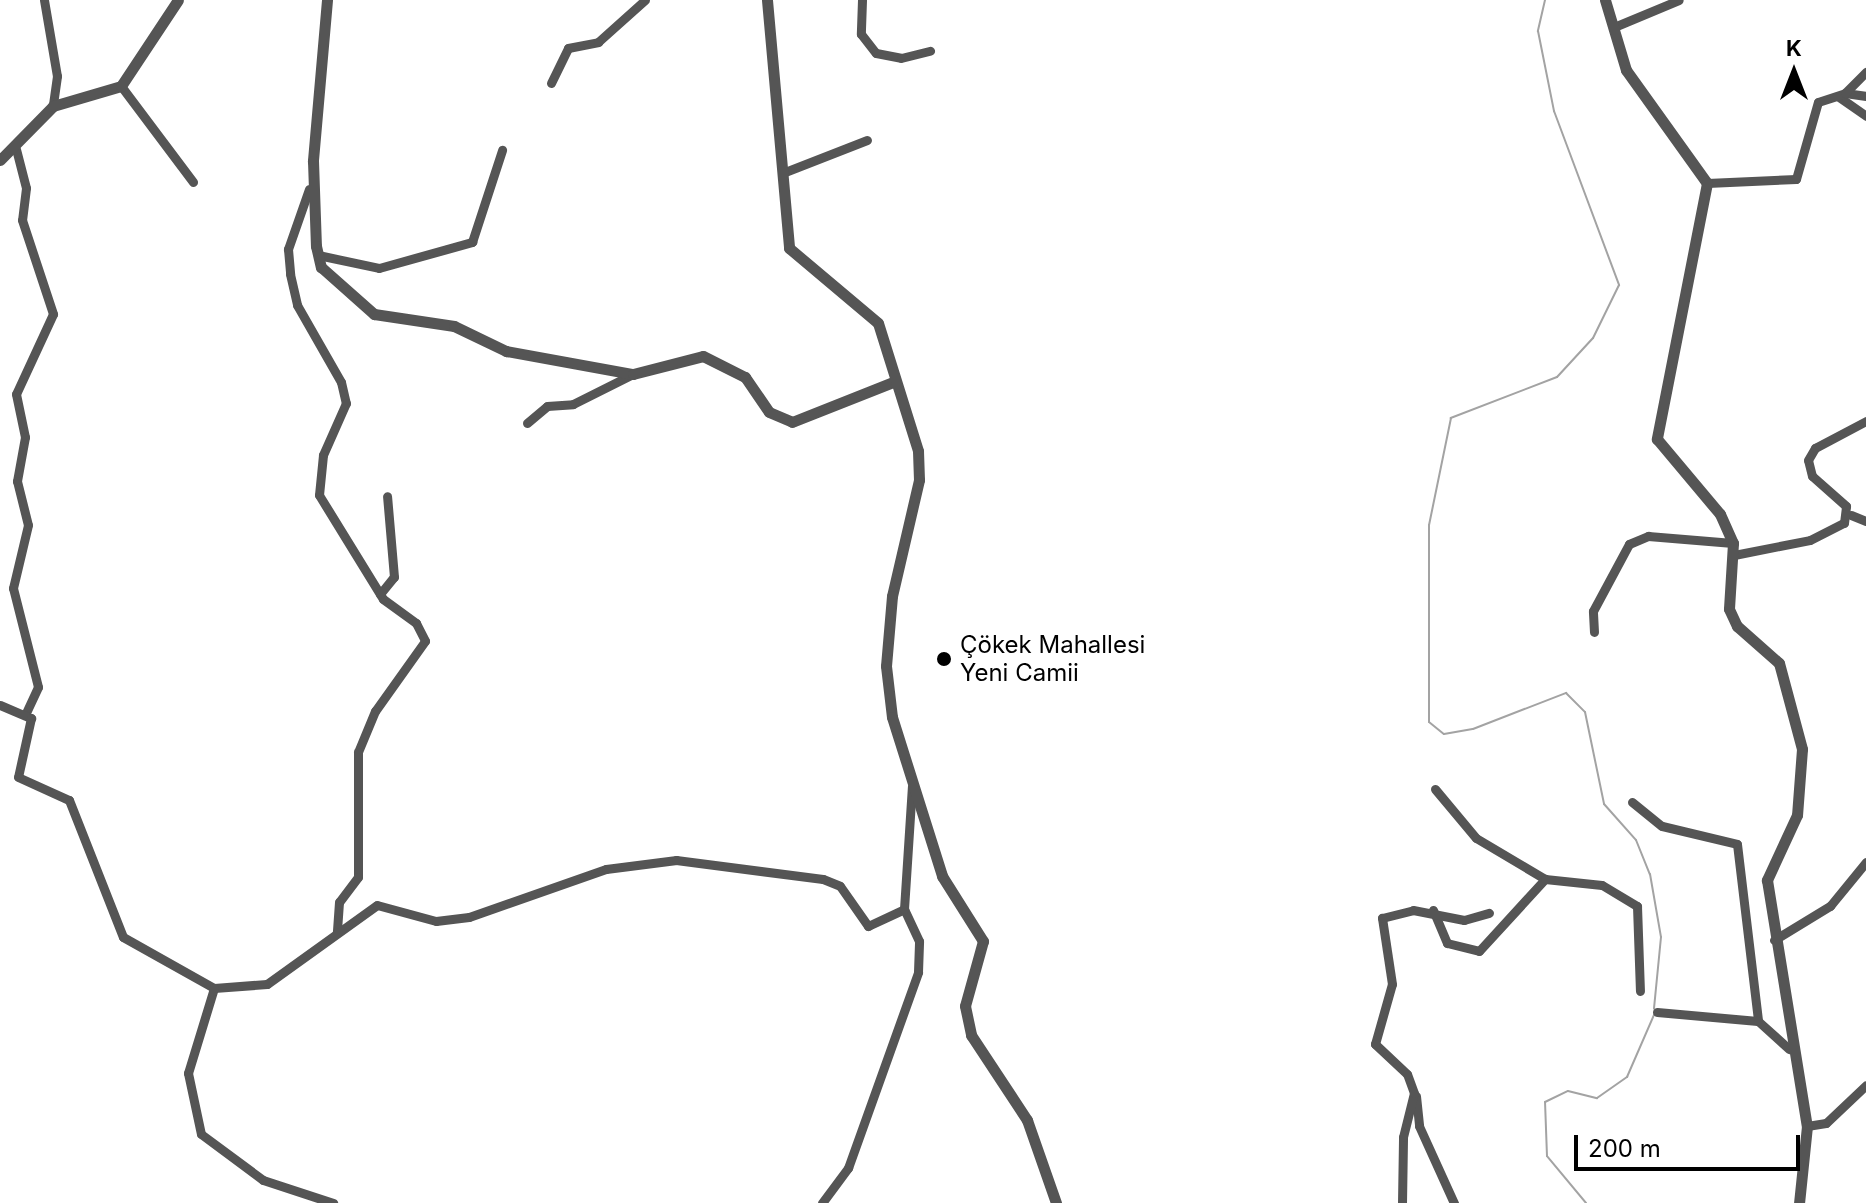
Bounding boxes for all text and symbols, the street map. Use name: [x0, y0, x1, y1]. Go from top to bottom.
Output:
north arrow: [1754, 32, 1834, 112]
text: K: [1786, 35, 1802, 61]
place label: Çökek Mahallesi Yeni Camii: [960, 631, 1145, 687]
marker: Çökek Mahallesi Yeni Camii: [935, 650, 953, 668]
scale bar: [1578, 1119, 1804, 1169]
text: 200 m: [1588, 1134, 1661, 1163]

